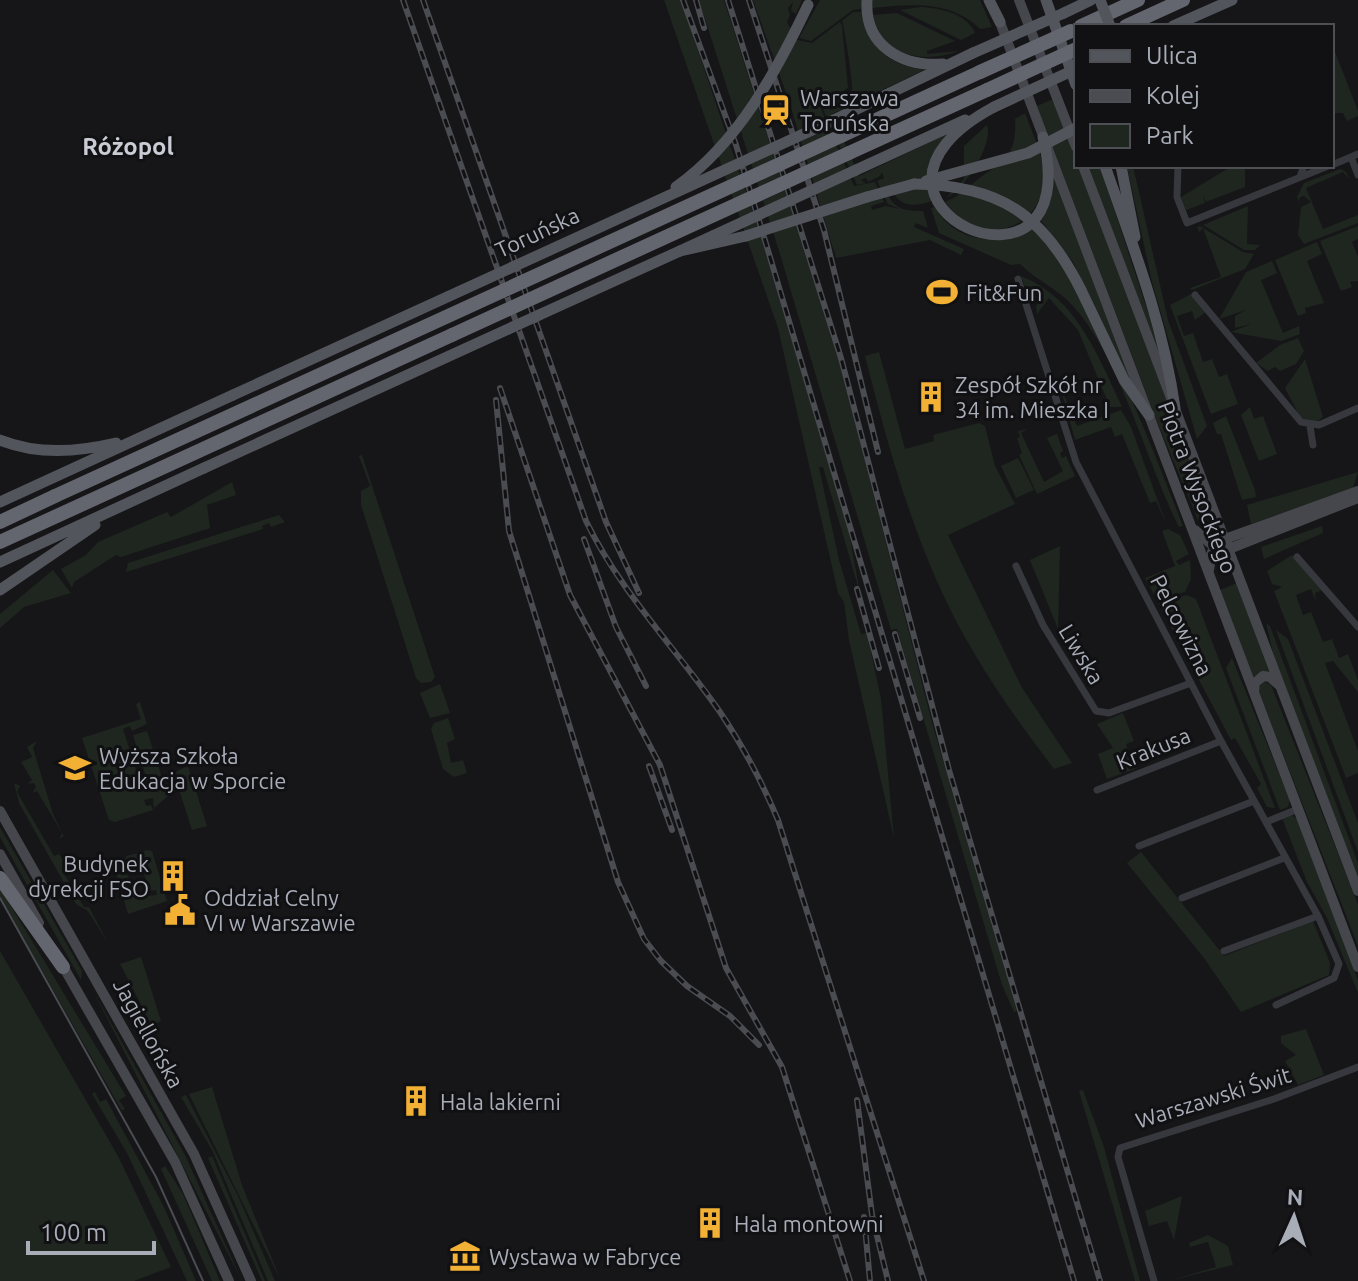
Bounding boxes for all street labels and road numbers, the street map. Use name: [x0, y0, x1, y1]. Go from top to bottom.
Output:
street label: Toruńska: [491, 202, 583, 262]
street label: Piotra Wysockiego: [1154, 397, 1242, 577]
street label: Pelcowizna: [1146, 570, 1218, 680]
street label: Liwska: [1054, 619, 1110, 689]
street label: Krakusa: [1112, 722, 1194, 774]
street label: Jagiellońska: [109, 974, 189, 1092]
street label: Warszawski Świt: [1132, 1060, 1294, 1133]

